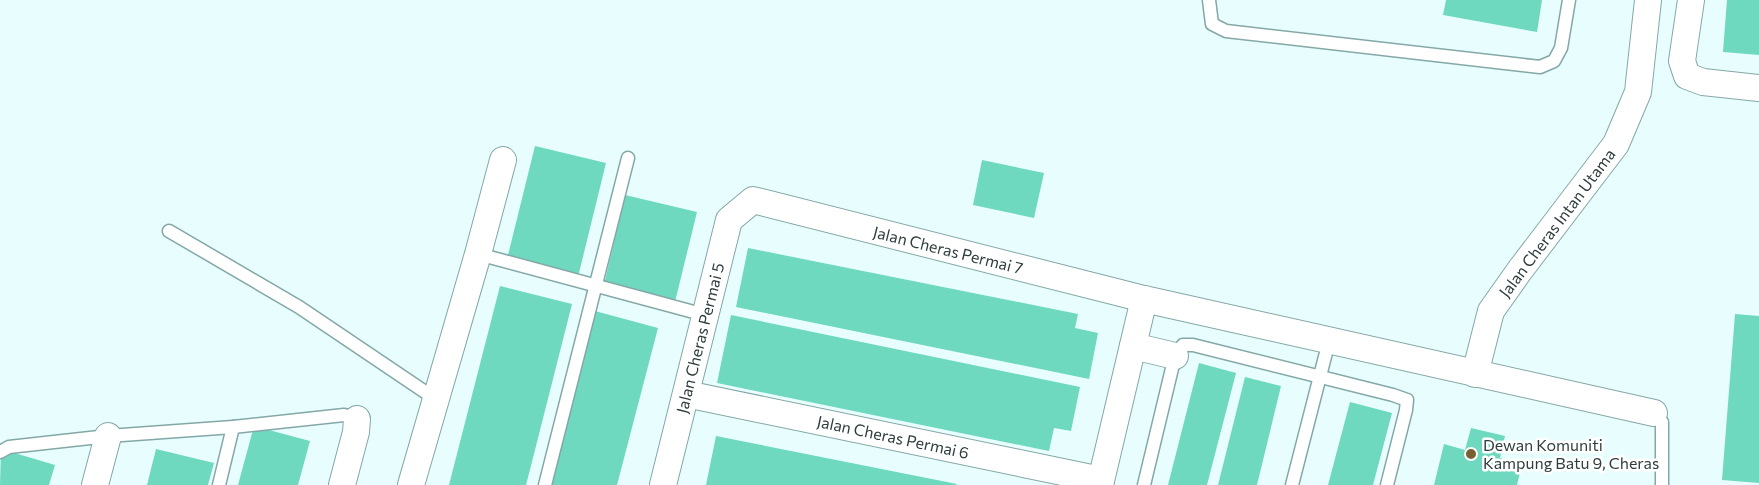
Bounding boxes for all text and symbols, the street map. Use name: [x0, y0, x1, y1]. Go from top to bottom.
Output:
street label: Jalan Cheras Intan Utama: [1495, 145, 1619, 301]
street label: Jalan Cheras Permai 7: [871, 222, 1025, 277]
street label: Jalan Cheras Permai 5: [672, 261, 727, 415]
street label: Jalan Cheras Permai 6: [815, 411, 971, 462]
place label: Dewan Komuniti Kampung Batu 9, Cheras: [1483, 435, 1659, 472]
marker: Dewan Komuniti Kampung Batu 9, Cheras: [1464, 447, 1478, 461]

